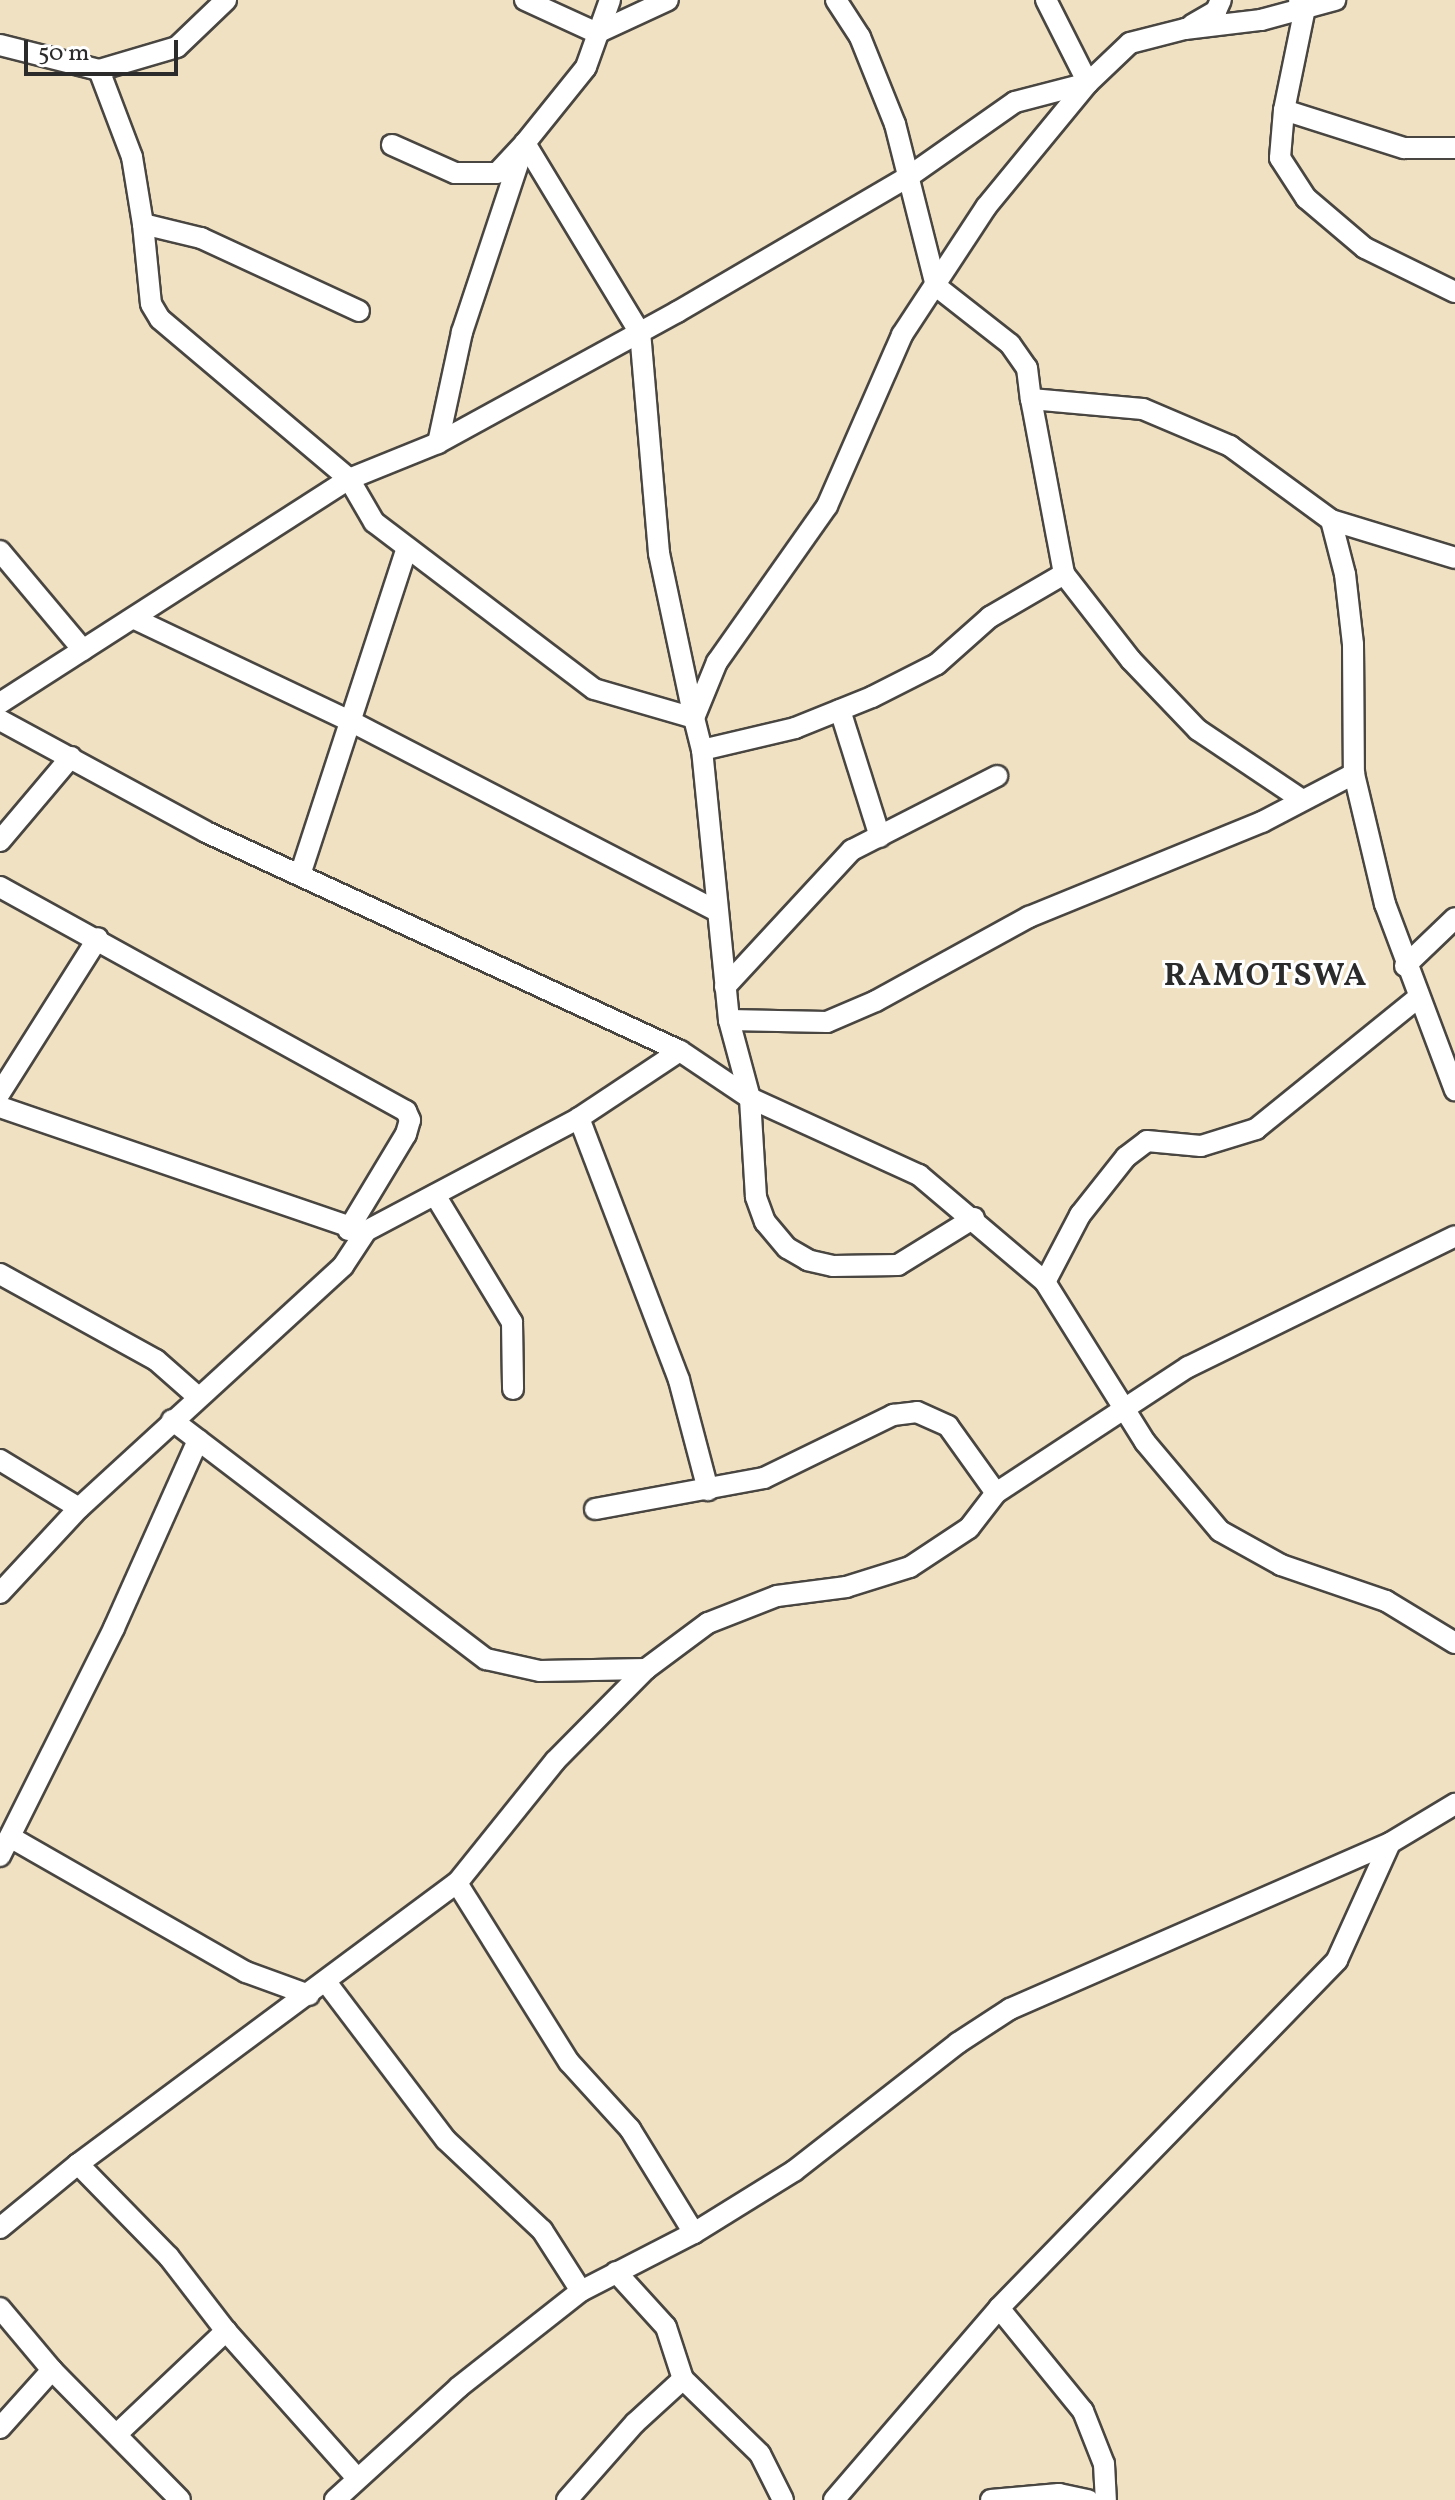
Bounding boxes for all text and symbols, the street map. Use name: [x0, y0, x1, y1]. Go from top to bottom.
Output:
scale bar: [28, 24, 182, 74]
text: 50 m: [38, 37, 90, 71]
district label: RAMOTSWA: [1164, 958, 1368, 996]

